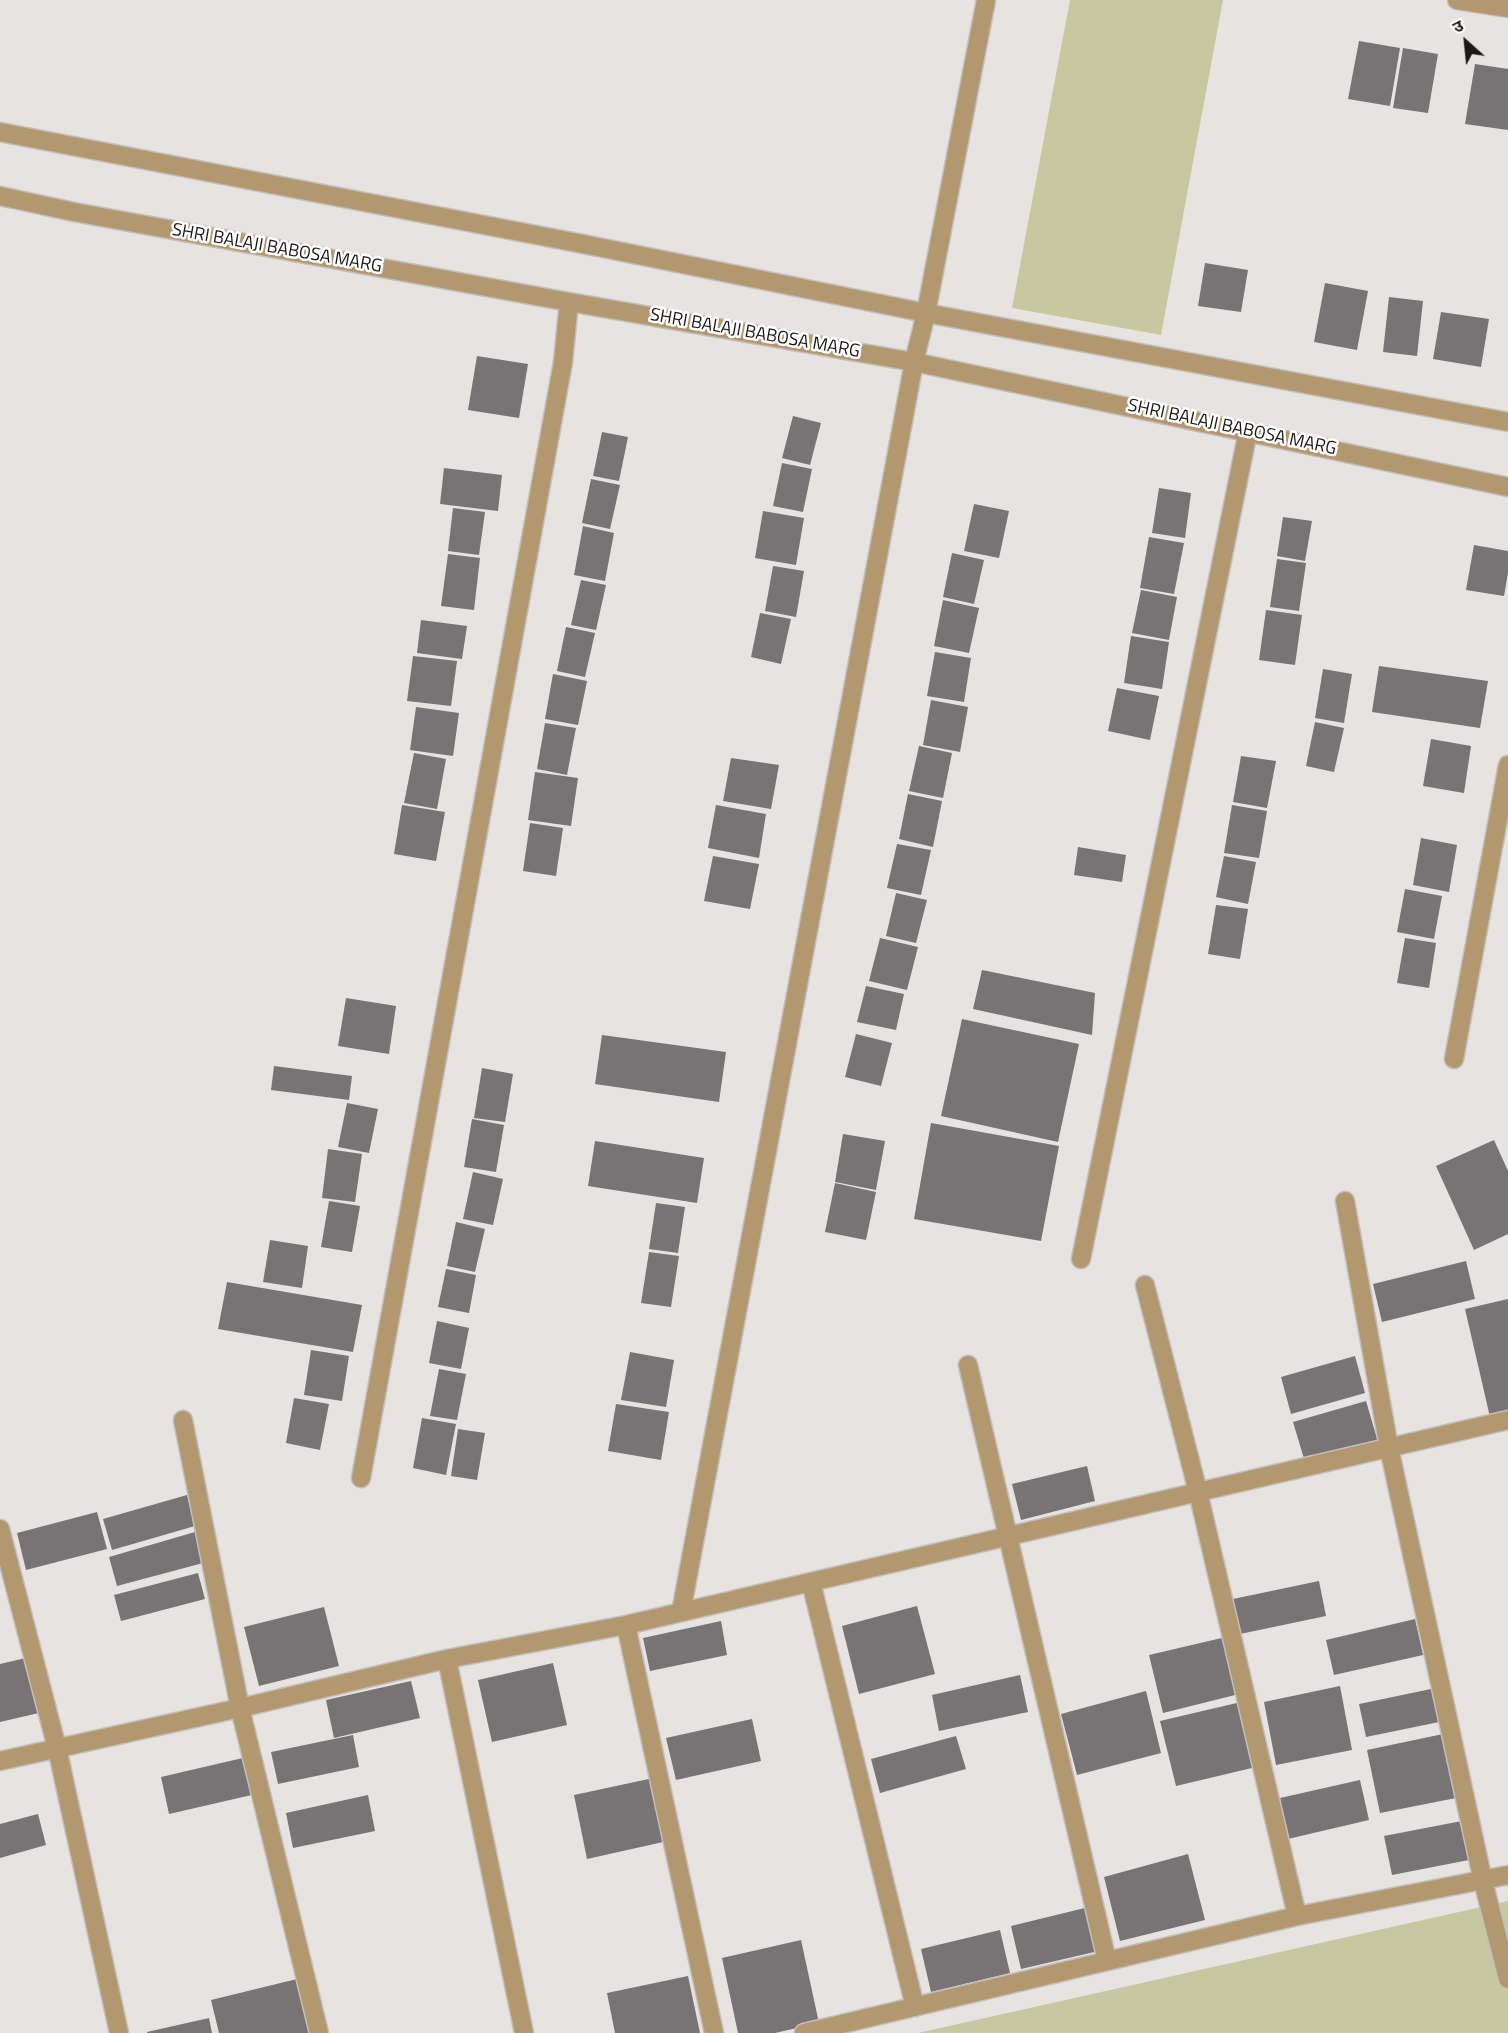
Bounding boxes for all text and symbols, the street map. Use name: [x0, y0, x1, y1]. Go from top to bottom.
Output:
north arrow: [1436, 12, 1496, 72]
text: उ: [1448, 13, 1467, 39]
street label: SHRI BALAJI BABOSA MARG: [170, 220, 384, 278]
street label: SHRI BALAJI BABOSA MARG: [648, 305, 862, 363]
street label: SHRI BALAJI BABOSA MARG: [1126, 395, 1338, 461]

